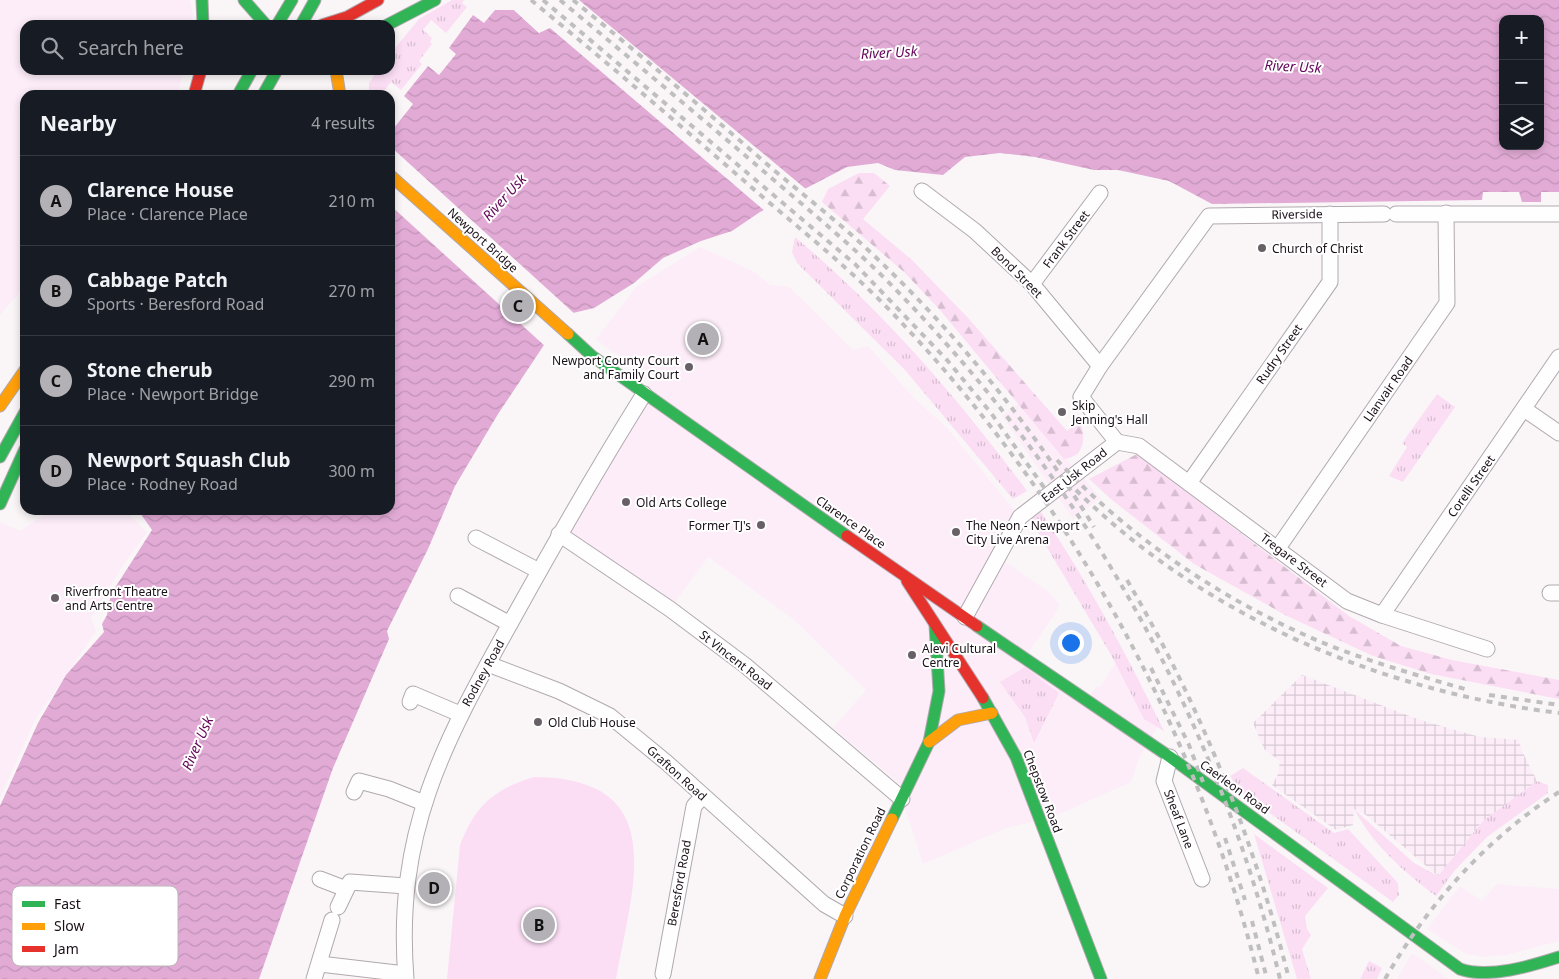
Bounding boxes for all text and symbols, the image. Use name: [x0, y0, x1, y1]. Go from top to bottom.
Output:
map controls: [1499, 15, 1544, 150]
button: +: [1499, 15, 1544, 60]
search box: [20, 20, 395, 75]
icon: search: [38, 34, 66, 62]
text: Search here: [78, 35, 184, 61]
water label: River Usk: [860, 41, 919, 63]
water label: River Usk: [1264, 55, 1323, 77]
button: −: [1499, 60, 1544, 105]
button: layers: [1499, 105, 1544, 150]
text: Nearby: [40, 109, 116, 137]
text: 4 results: [311, 112, 375, 134]
water label: River Usk: [478, 169, 531, 224]
text: Clarence House: [87, 177, 234, 203]
text: A: [50, 190, 62, 212]
text: 210 m: [328, 190, 375, 212]
text: Place · Clarence Place: [87, 203, 248, 225]
street label: Newport Bridge: [444, 204, 522, 276]
street label: Riverside: [1271, 205, 1323, 223]
street label: Frank Street: [1039, 206, 1094, 271]
place label: Church of Christ: [1272, 240, 1364, 257]
street label: Bond Street: [987, 242, 1047, 302]
marker: Church of Christ: [1256, 242, 1268, 254]
text: Cabbage Patch: [87, 267, 228, 293]
text: B: [51, 280, 61, 302]
text: 270 m: [328, 280, 375, 302]
pin: C: [502, 287, 534, 325]
text: Sports · Beresford Road: [87, 293, 264, 315]
pin: A: [687, 320, 719, 358]
street label: Rudry Street: [1252, 320, 1306, 388]
place label: Newport County Court and Family Court: [552, 352, 680, 383]
street label: Llanvair Road: [1359, 353, 1417, 425]
text: Stone cherub: [87, 357, 213, 383]
marker: Newport County Court and Family Court: [683, 361, 695, 373]
text: C: [51, 370, 61, 392]
text: 290 m: [328, 370, 375, 392]
text: Place · Newport Bridge: [87, 383, 258, 405]
place label: Skip Jenning's Hall: [1071, 397, 1148, 428]
marker: Skip Jenning's Hall: [1056, 406, 1068, 418]
street label: East Usk Road: [1037, 444, 1111, 506]
text: Newport Squash Club: [87, 447, 291, 473]
street label: Corelli Street: [1443, 451, 1499, 520]
text: D: [50, 460, 62, 482]
text: 300 m: [328, 460, 375, 482]
text: Place · Rodney Road: [87, 473, 238, 495]
street label: Clarence Place: [813, 492, 889, 552]
place label: Old Arts College: [636, 494, 727, 511]
marker: Old Arts College: [620, 496, 632, 508]
place label: Former TJ's: [688, 517, 751, 534]
place label: The Neon - Newport City Live Arena: [966, 517, 1080, 548]
marker: Former TJ's: [755, 519, 767, 531]
marker: The Neon - Newport City Live Arena: [950, 526, 962, 538]
street label: Tregare Street: [1257, 529, 1332, 591]
place label: Riverfront Theatre and Arts Centre: [65, 583, 168, 614]
marker: Riverfront Theatre and Arts Centre: [49, 592, 61, 604]
street label: St Vincent Road: [696, 626, 776, 694]
your location: [1058, 630, 1084, 656]
street label: Rodney Road: [458, 636, 508, 710]
place label: Alevi Cultural Centre: [922, 640, 996, 671]
marker: Alevi Cultural Centre: [906, 649, 918, 661]
water label: River Usk: [177, 712, 218, 773]
place label: Old Club House: [548, 714, 636, 731]
marker: Old Club House: [532, 716, 544, 728]
street label: Grafton Road: [643, 741, 711, 805]
street label: Chepstow Road: [1019, 747, 1067, 835]
street label: Caerleon Road: [1197, 756, 1273, 818]
street label: Sheaf Lane: [1160, 787, 1198, 851]
street label: Corporation Road: [830, 804, 890, 902]
street label: Beresford Road: [663, 839, 695, 927]
pin: D: [418, 869, 450, 907]
legend: [12, 886, 178, 966]
text: Fast: [54, 894, 81, 913]
pin: B: [523, 906, 555, 944]
text: Slow: [54, 916, 85, 935]
text: Jam: [52, 939, 79, 958]

